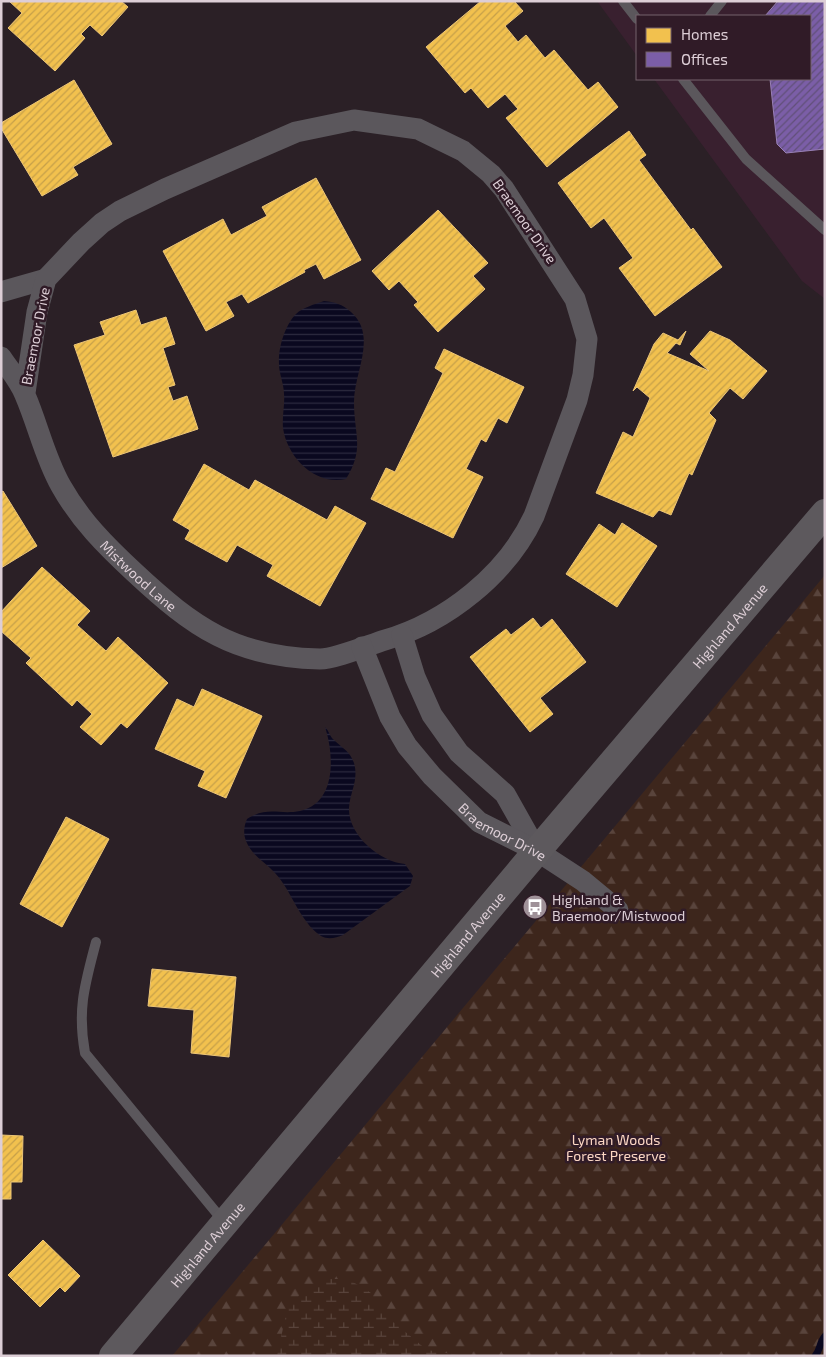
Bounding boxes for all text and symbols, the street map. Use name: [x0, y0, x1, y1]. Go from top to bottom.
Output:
legend: [636, 15, 811, 80]
text: Homes: [681, 25, 728, 43]
text: Offices: [681, 50, 728, 68]
street label: Braemoor Drive: [490, 175, 560, 267]
street label: Braemoor Drive: [17, 286, 53, 386]
street label: Mistwood Lane: [97, 536, 180, 615]
street label: Highland Avenue: [688, 579, 770, 671]
street label: Braemoor Drive: [456, 799, 550, 864]
street label: Highland Avenue: [427, 888, 508, 980]
place label: Highland & Braemoor/Mistwood: [552, 891, 685, 924]
bus stop icon: Highland & Braemoor/Mistwood: [522, 894, 548, 920]
park label: Lyman Woods Forest Preserve: [566, 1131, 666, 1164]
street label: Highland Avenue: [166, 1198, 248, 1290]

